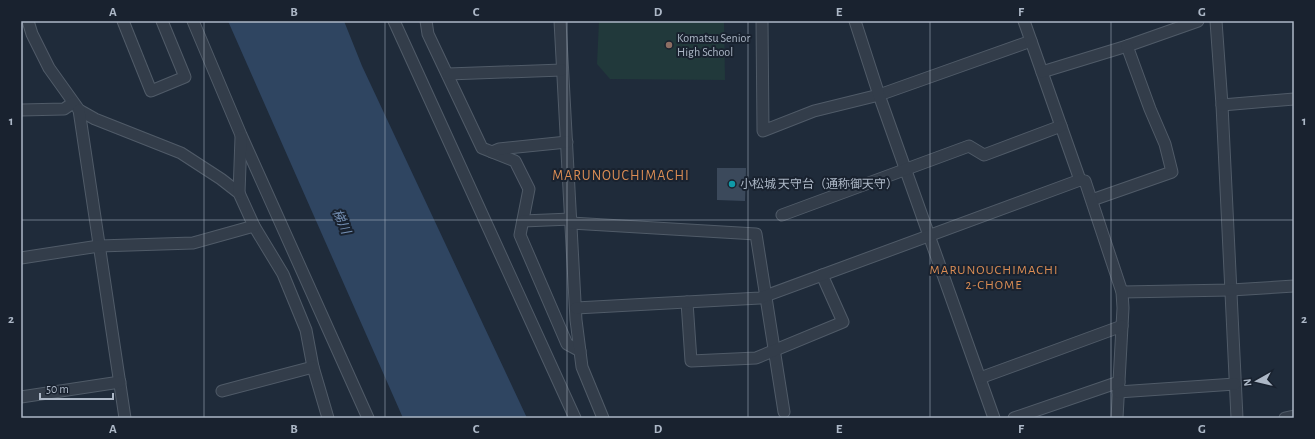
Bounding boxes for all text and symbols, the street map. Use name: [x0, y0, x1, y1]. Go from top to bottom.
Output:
text: A: [109, 6, 117, 19]
text: B: [290, 6, 298, 19]
text: C: [473, 6, 480, 19]
text: D: [654, 6, 663, 19]
text: E: [836, 6, 843, 19]
text: F: [1018, 6, 1025, 19]
text: G: [1198, 6, 1206, 19]
place label: Komatsu Senior High School: [677, 32, 750, 58]
marker: Komatsu Senior High School: [664, 40, 674, 50]
text: 1: [9, 115, 13, 128]
text: 1: [1302, 115, 1306, 128]
district label: MARUNOUCHIMACHI: [552, 169, 690, 183]
place label: 小松城 天守台（通称御天守）: [740, 177, 898, 190]
marker: 小松城 天守台（通称御天守）: [727, 179, 737, 189]
water label: 梯川: [329, 207, 354, 238]
district label: MARUNOUCHIMACHI 2-CHOME: [930, 264, 1058, 292]
text: 2: [8, 313, 14, 326]
text: 2: [1301, 313, 1307, 326]
north arrow: [1237, 361, 1277, 401]
scale bar: [40, 375, 113, 401]
text: N: [1242, 378, 1254, 387]
text: 50 m: [46, 383, 69, 395]
text: A: [109, 423, 117, 436]
text: B: [290, 423, 298, 436]
text: C: [473, 423, 480, 436]
text: D: [654, 423, 663, 436]
text: E: [836, 423, 843, 436]
text: F: [1018, 423, 1025, 436]
text: G: [1198, 423, 1206, 436]

